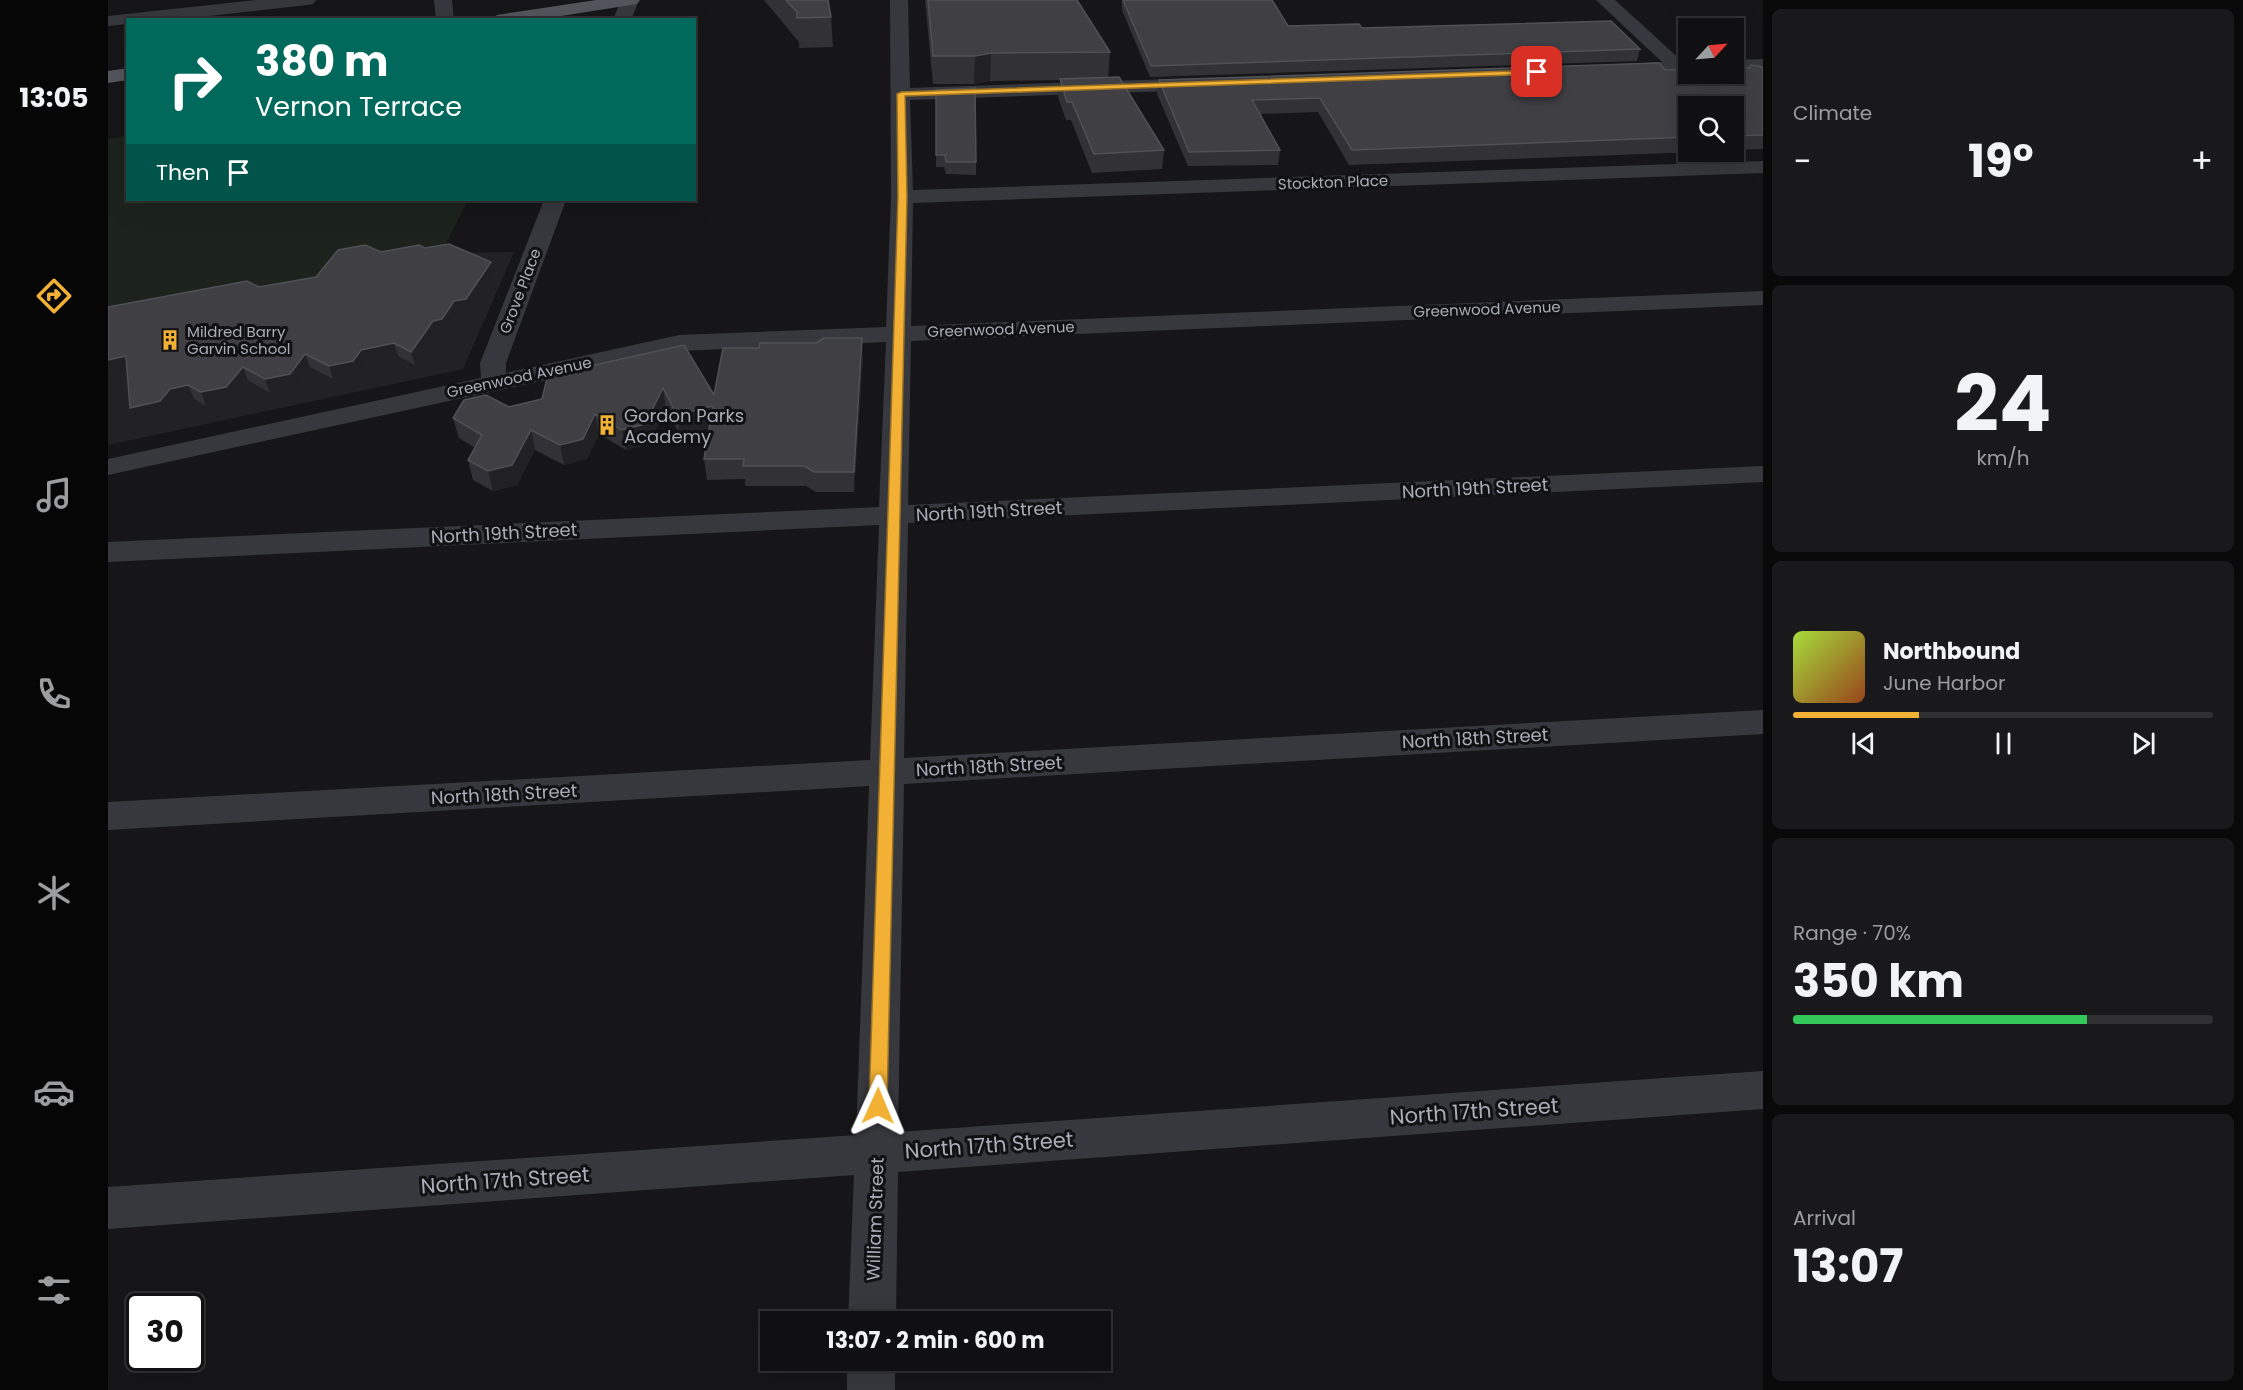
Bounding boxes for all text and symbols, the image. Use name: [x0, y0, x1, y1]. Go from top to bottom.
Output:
north arrow: [1678, 18, 1744, 84]
map controls: [1678, 18, 1744, 162]
text: 380 m: [255, 32, 388, 91]
icon: right: [156, 42, 234, 120]
pin: [1511, 46, 1562, 97]
icon: arrive: [1520, 55, 1553, 88]
text: 13:05: [19, 79, 89, 116]
text: Vernon Terrace: [255, 88, 462, 125]
button: search: [1678, 96, 1744, 162]
text: Climate: [1793, 99, 1872, 127]
text: 19°: [1968, 130, 2034, 193]
text: −: [1793, 138, 1811, 185]
text: +: [2190, 138, 2213, 185]
icon: arrive: [222, 156, 255, 189]
text: Then: [156, 157, 210, 188]
street label: Stockton Place: [1278, 170, 1388, 194]
street label: Grove Place: [494, 245, 546, 337]
icon: directions: [33, 275, 75, 317]
street label: Greenwood Avenue: [1413, 296, 1561, 322]
street label: Greenwood Avenue: [927, 316, 1075, 342]
place label: Mildred Barry Garvin School: [187, 321, 291, 359]
building icon: Mildred Barry Garvin School: [158, 328, 182, 352]
text: 24: [1954, 349, 2052, 458]
street label: Greenwood Avenue: [445, 351, 593, 403]
place label: Gordon Parks Academy: [624, 403, 744, 449]
building icon: Gordon Parks Academy: [595, 413, 619, 437]
text: km/h: [1976, 444, 2030, 472]
street label: North 19th Street: [1401, 472, 1549, 504]
icon: music: [33, 474, 75, 516]
street label: North 19th Street: [915, 495, 1063, 527]
street label: North 19th Street: [430, 517, 578, 549]
text: Northbound: [1883, 636, 2020, 667]
text: June Harbor: [1883, 669, 2006, 697]
icon: phone: [33, 673, 75, 715]
street label: North 18th Street: [1401, 722, 1549, 754]
icon: previous: [1847, 727, 1880, 760]
icon: pause: [1987, 727, 2020, 760]
icon: next: [2127, 727, 2160, 760]
street label: North 18th Street: [915, 750, 1063, 782]
street label: North 18th Street: [430, 778, 578, 810]
icon: climate: [33, 872, 75, 914]
text: Range · 70%: [1793, 919, 1911, 947]
text: 350 km: [1793, 950, 1964, 1013]
icon: car: [33, 1071, 75, 1113]
position arrow: [846, 1074, 910, 1138]
street label: North 17th Street: [1389, 1091, 1559, 1131]
street label: North 17th Street: [904, 1125, 1074, 1165]
street label: William Street: [860, 1157, 890, 1281]
street label: North 17th Street: [420, 1160, 590, 1200]
text: Arrival: [1793, 1204, 1856, 1232]
text: 13:07: [1793, 1235, 1903, 1298]
icon: filters: [33, 1269, 75, 1311]
speed limit sign: 30: [126, 1293, 204, 1371]
text: 13:07 · 2 min · 600 m: [826, 1325, 1045, 1356]

